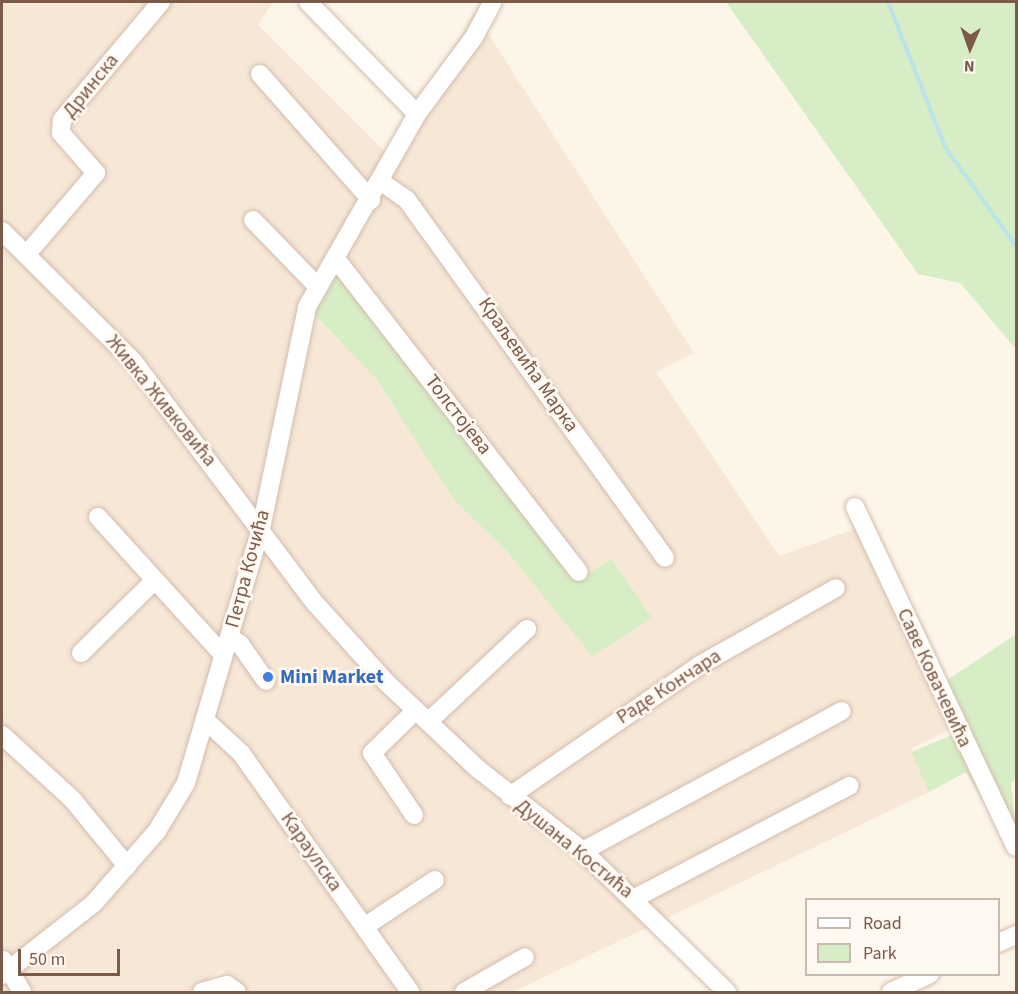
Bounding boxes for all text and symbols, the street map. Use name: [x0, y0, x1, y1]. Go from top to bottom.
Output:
north arrow: [940, 18, 1000, 78]
street label: Дринска: [58, 49, 124, 123]
text: N: [964, 55, 975, 77]
street label: Краљевића Марка: [473, 293, 583, 437]
street label: Живка Живковића: [101, 330, 221, 472]
street label: Толстојева: [419, 370, 497, 460]
street label: Петра Кочића: [221, 507, 275, 631]
street label: Саве Ковачевића: [891, 605, 977, 751]
street label: Раде Кончара: [612, 644, 726, 730]
place label: Mini Market: [280, 665, 384, 689]
marker: Mini Market: [261, 670, 275, 684]
street label: Душана Костића: [510, 794, 638, 904]
street label: Караулска: [275, 808, 347, 896]
legend: [805, 898, 1000, 976]
text: Road: [863, 911, 902, 936]
scale bar: [21, 937, 123, 975]
text: Park: [863, 941, 897, 966]
text: 50 m: [29, 947, 65, 972]

